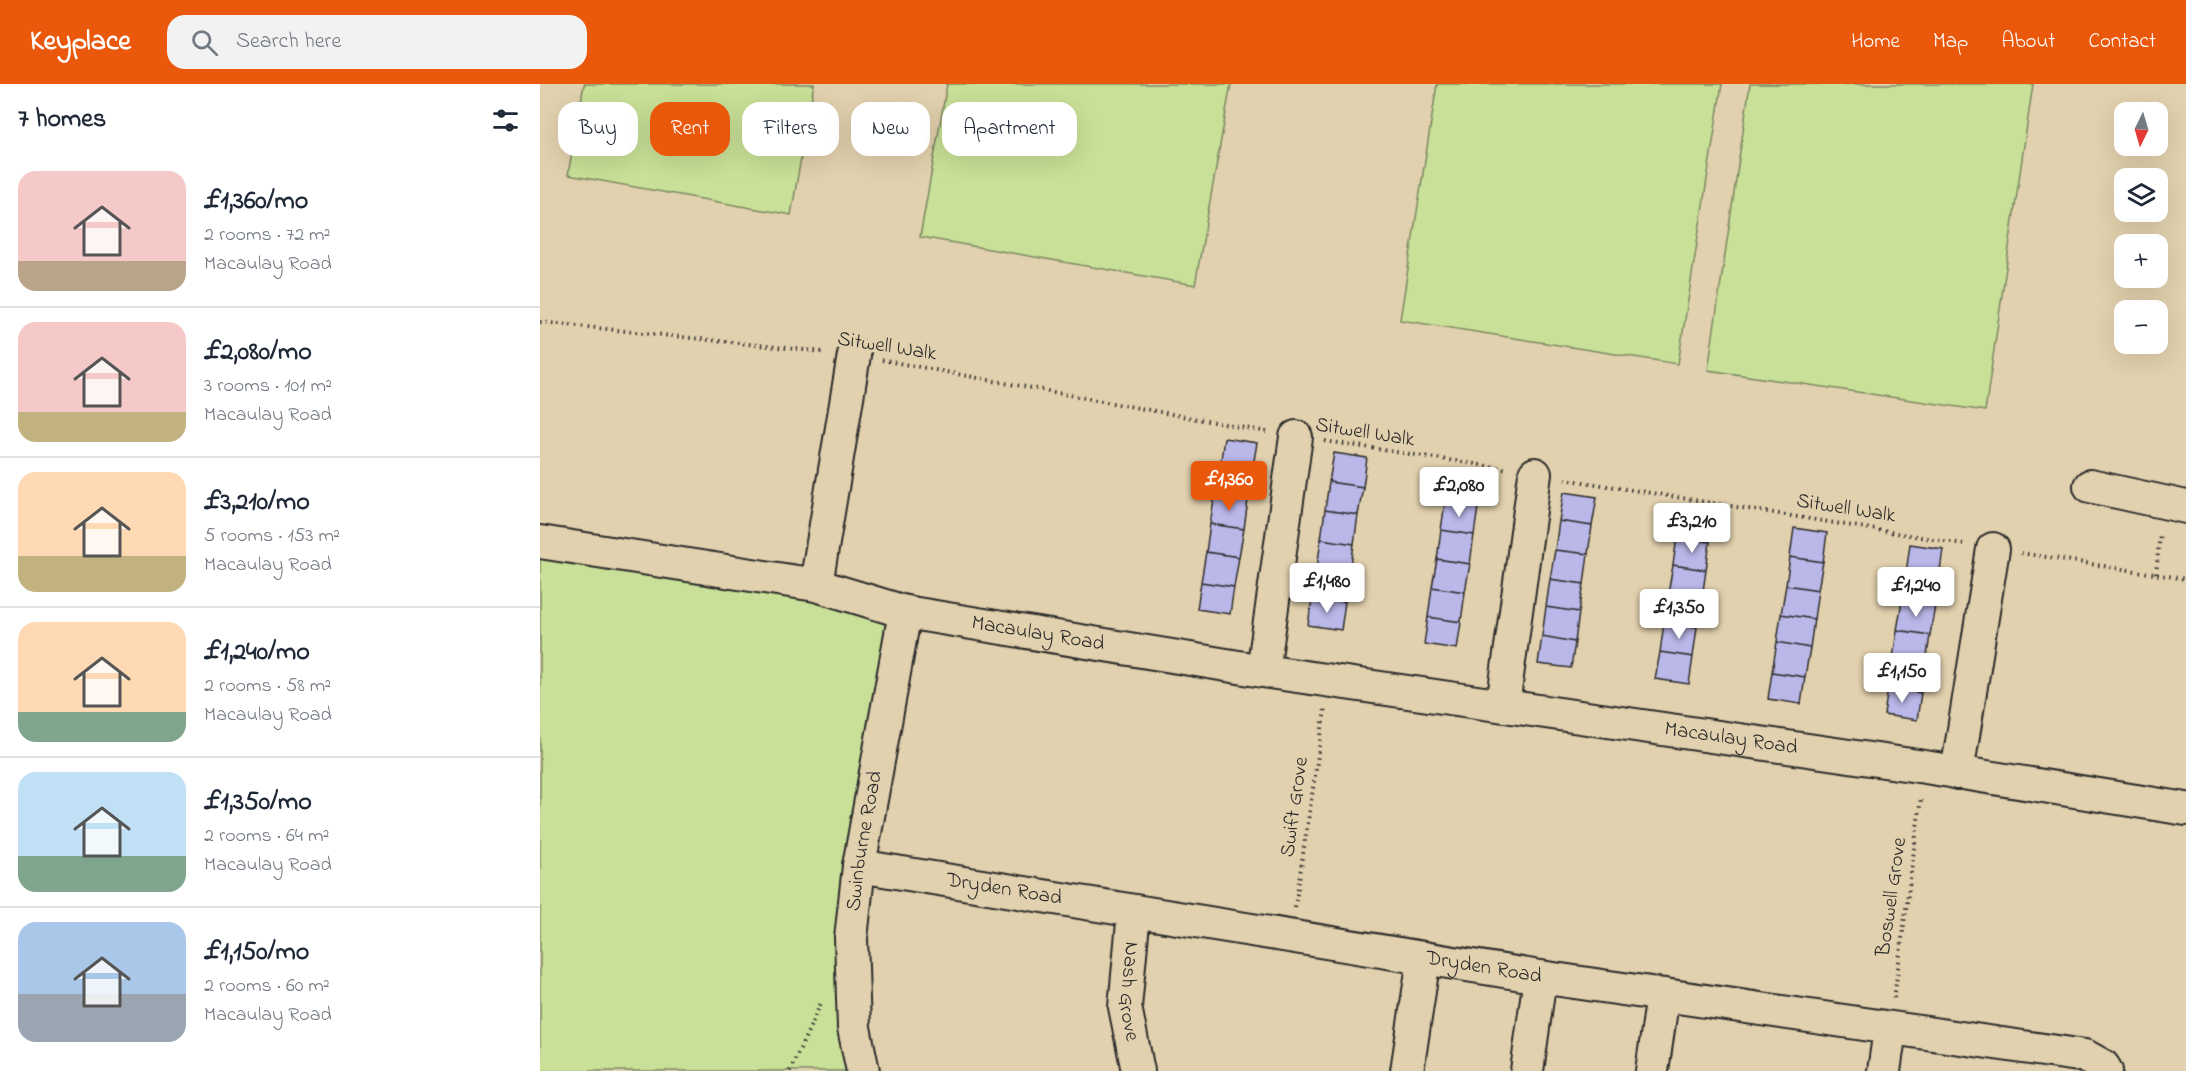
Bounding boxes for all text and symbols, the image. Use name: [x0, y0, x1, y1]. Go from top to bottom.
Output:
search box: [167, 15, 587, 69]
text: Keyplace: [30, 22, 131, 63]
icon: search: [188, 26, 221, 59]
text: Search here: [236, 26, 341, 58]
text: Home: [1851, 27, 1900, 57]
text: Map: [1933, 27, 1968, 57]
text: About: [2001, 27, 2055, 57]
text: Contact: [2088, 27, 2156, 57]
text: 7 homes: [18, 101, 106, 139]
chip: Buy: [558, 102, 638, 156]
chip: Rent: [650, 102, 730, 156]
chip: Filters: [742, 102, 839, 156]
chip: New: [851, 102, 930, 156]
chip: Apartment: [942, 102, 1077, 156]
north arrow: [2114, 102, 2168, 156]
map controls: [2114, 102, 2168, 354]
icon: filters: [489, 104, 522, 137]
button: layers: [2114, 168, 2168, 222]
text: £1,360/mo: [204, 183, 308, 221]
icon: home: [66, 195, 138, 267]
text: 2 rooms · 72 m²: [204, 221, 331, 250]
button: +: [2114, 234, 2168, 288]
text: Macaulay Road: [204, 250, 332, 279]
button: −: [2114, 300, 2168, 354]
street label: Sitwell Walk: [835, 324, 940, 370]
text: £2,080/mo: [204, 334, 312, 372]
icon: home: [66, 346, 138, 418]
text: 3 rooms · 101 m²: [204, 372, 332, 401]
text: Macaulay Road: [204, 401, 332, 430]
street label: Sitwell Walk: [1313, 410, 1418, 456]
pin: £1,360: [1180, 461, 1278, 512]
text: £1,360: [1205, 466, 1253, 495]
pin: £2,080: [1410, 467, 1508, 518]
text: £2,080: [1434, 472, 1484, 501]
text: £3,210/mo: [204, 484, 310, 522]
street label: Sitwell Walk: [1794, 486, 1899, 532]
icon: home: [66, 496, 138, 568]
pin: £3,210: [1643, 503, 1741, 554]
text: £3,210: [1667, 508, 1717, 537]
text: 5 rooms · 153 m²: [204, 522, 340, 551]
text: Macaulay Road: [204, 551, 332, 580]
pin: £1,480: [1278, 563, 1376, 614]
pin: £1,240: [1867, 567, 1965, 618]
text: £1,480: [1304, 568, 1350, 597]
text: £1,240: [1891, 572, 1941, 601]
pin: £1,350: [1630, 589, 1728, 640]
text: £1,350: [1654, 594, 1704, 623]
street label: Macaulay Road: [969, 608, 1107, 660]
text: £1,240/mo: [204, 634, 310, 672]
icon: home: [66, 646, 138, 718]
pin: £1,150: [1853, 653, 1951, 704]
text: £1,150: [1878, 658, 1926, 687]
text: 2 rooms · 58 m²: [204, 672, 331, 701]
text: Macaulay Road: [204, 701, 332, 730]
street label: Macaulay Road: [1662, 714, 1800, 763]
street label: Swift Grove: [1273, 754, 1317, 859]
street label: Swinburne Road: [839, 768, 891, 913]
text: £1,350/mo: [204, 784, 312, 822]
icon: home: [66, 796, 138, 868]
text: 2 rooms · 64 m²: [204, 822, 329, 851]
street label: Boswell Grove: [1869, 835, 1915, 959]
text: Macaulay Road: [204, 851, 332, 880]
street label: Dryden Road: [943, 865, 1064, 914]
text: £1,150/mo: [204, 934, 309, 972]
street label: Nash Grove: [1110, 940, 1147, 1045]
street label: Dryden Road: [1423, 943, 1544, 992]
icon: home: [66, 946, 138, 1018]
text: 2 rooms · 60 m²: [204, 972, 330, 1001]
text: Macaulay Road: [204, 1001, 332, 1030]

